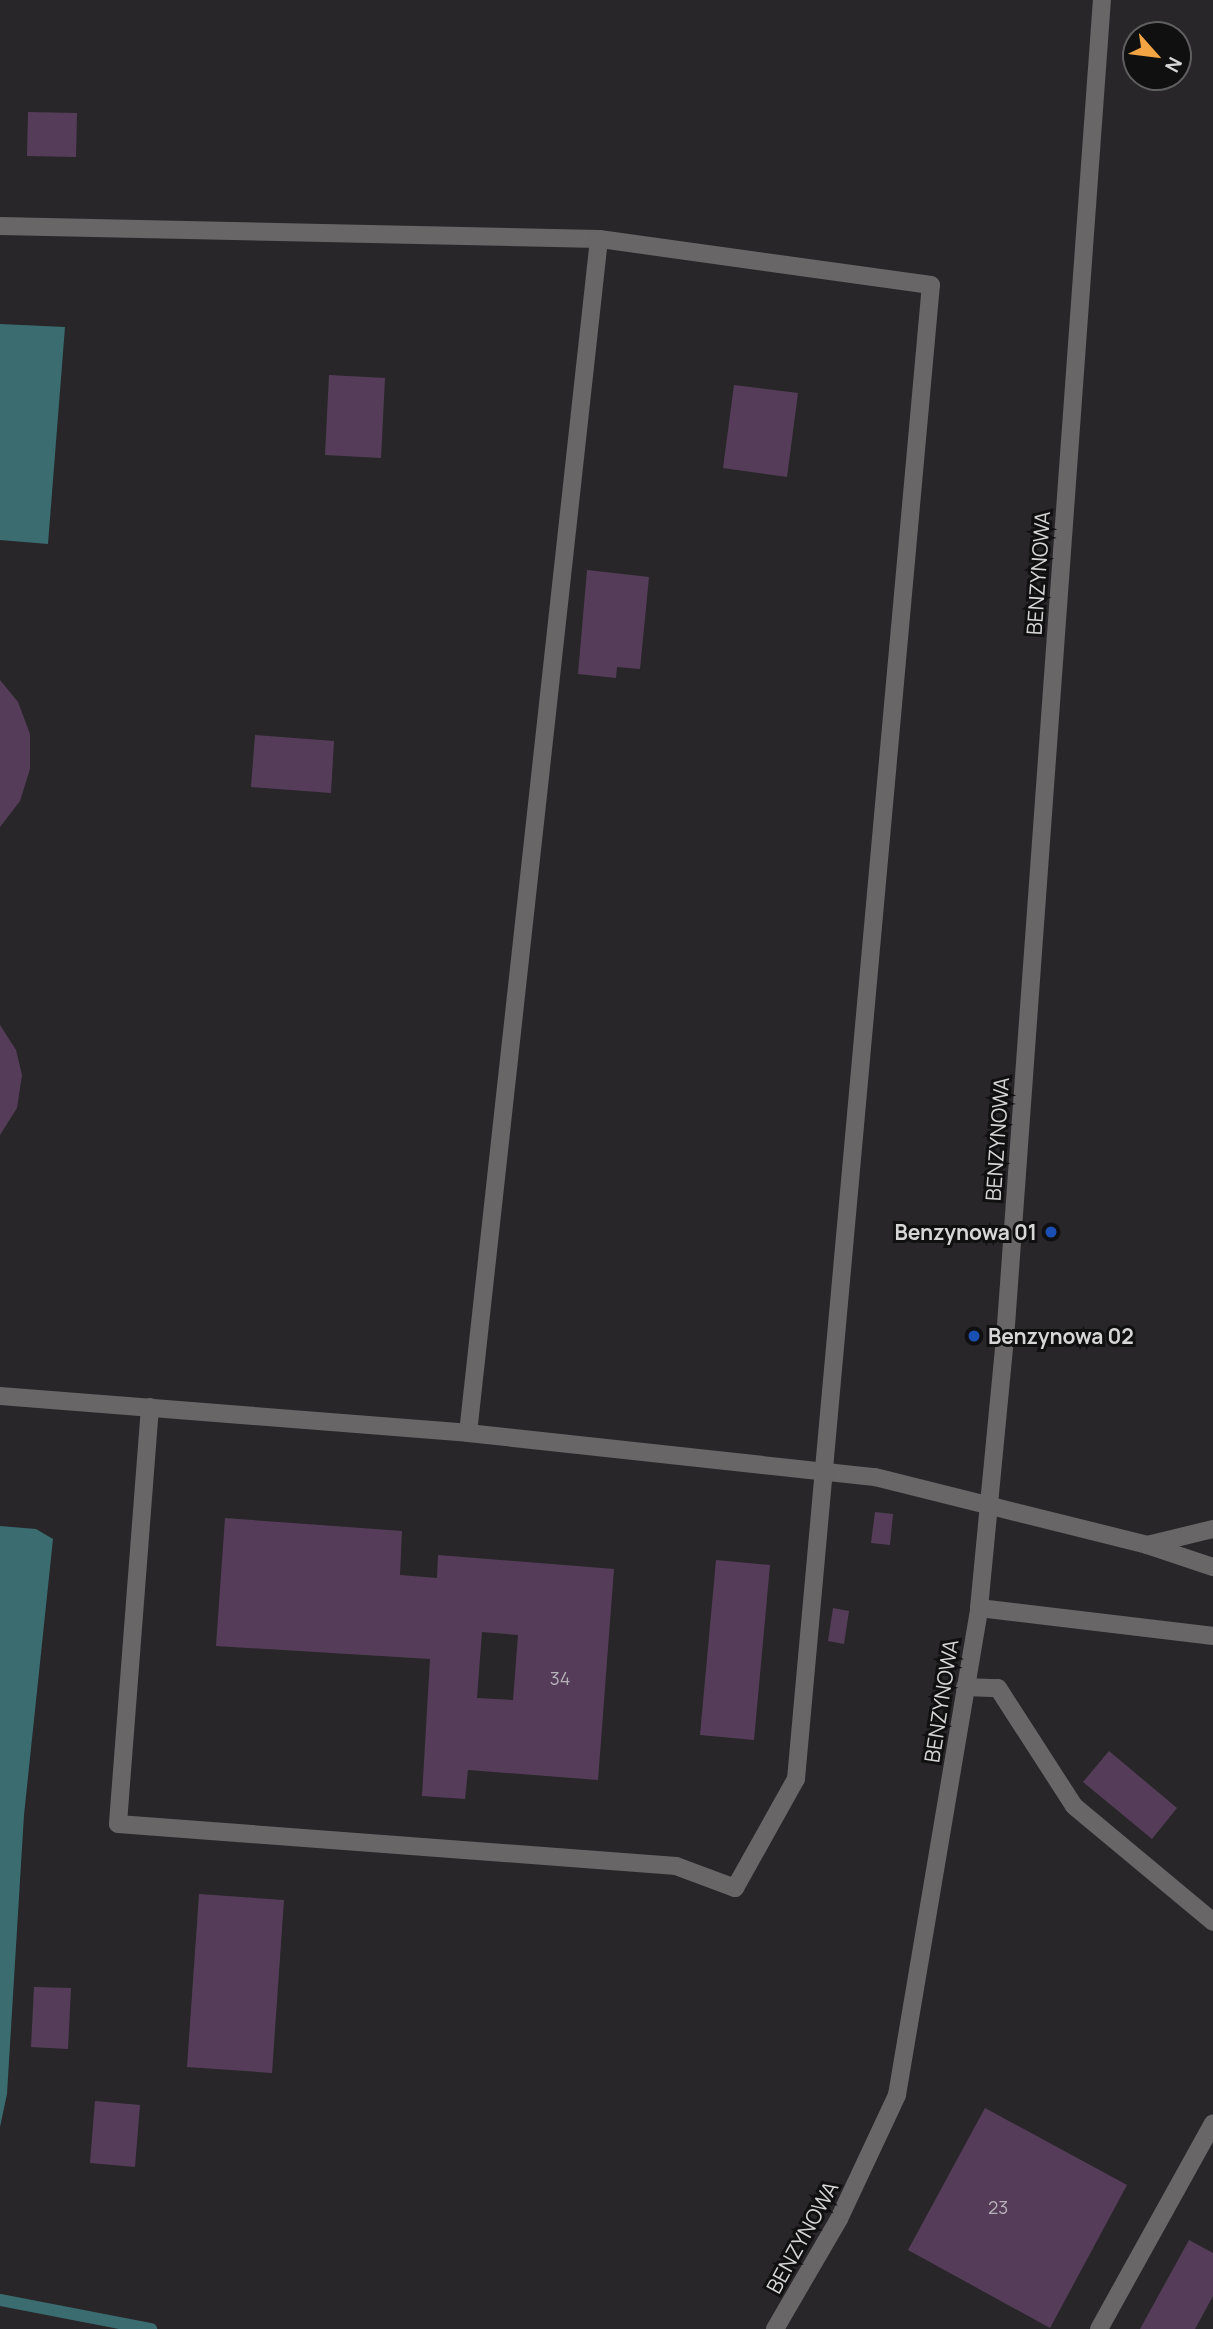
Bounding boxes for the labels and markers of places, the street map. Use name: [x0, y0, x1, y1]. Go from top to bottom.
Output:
place label: Benzynowa 01: [895, 1219, 1037, 1245]
marker: Benzynowa 01: [1043, 1224, 1059, 1240]
place label: Benzynowa 02: [988, 1323, 1134, 1349]
marker: Benzynowa 02: [966, 1328, 982, 1344]

